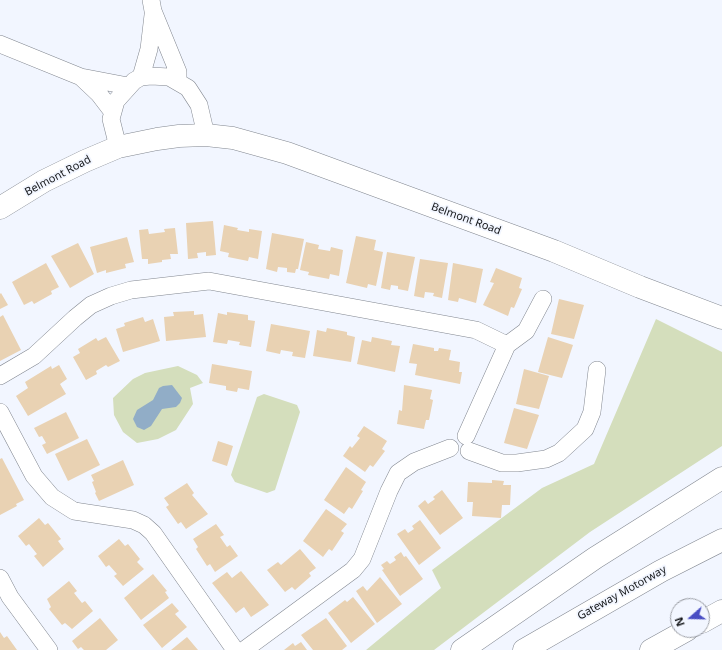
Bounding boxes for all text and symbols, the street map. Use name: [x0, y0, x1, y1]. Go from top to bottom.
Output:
street label: Belmont Road: [23, 153, 93, 199]
street label: Belmont Road: [429, 200, 503, 238]
street label: Gateway Motorway: [575, 563, 669, 623]
north arrow: [670, 598, 710, 638]
text: N: [671, 615, 688, 629]

